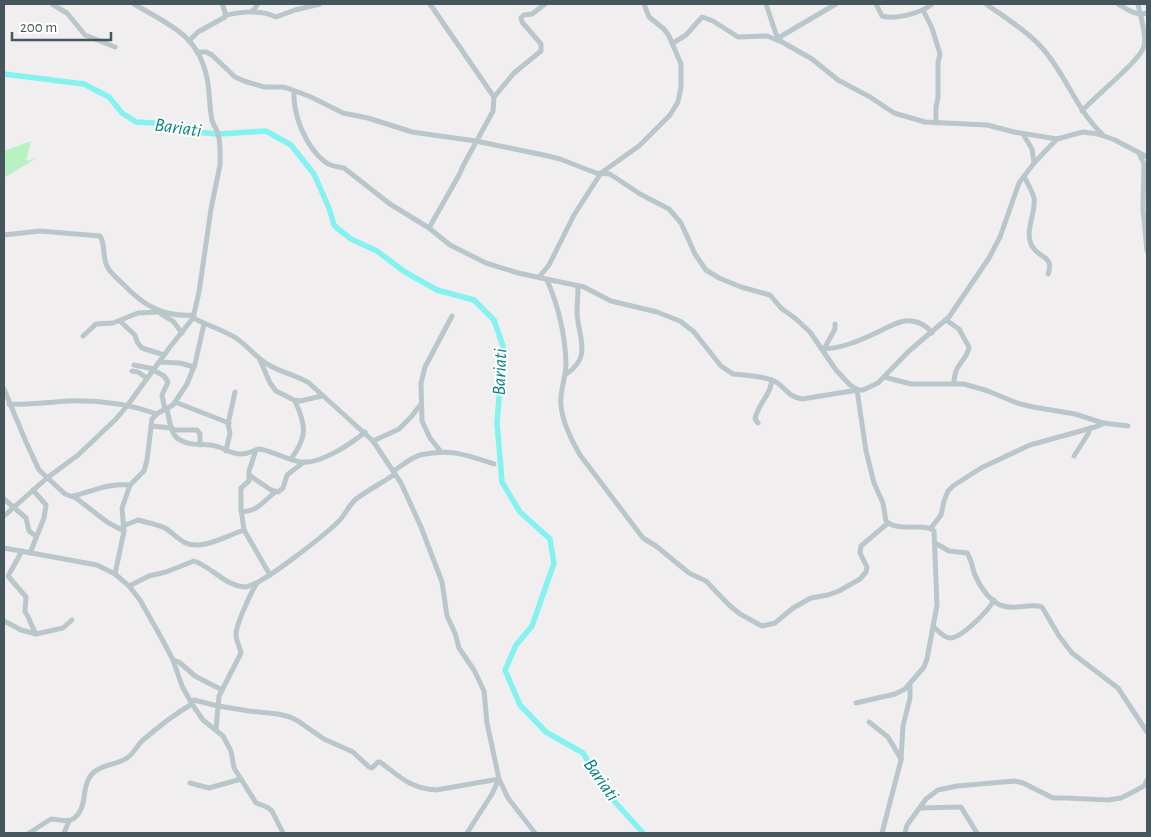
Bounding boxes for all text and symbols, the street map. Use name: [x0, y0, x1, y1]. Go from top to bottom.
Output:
scale bar: [12, 10, 111, 42]
text: 200 m: [20, 20, 57, 35]
water label: Bariati: [153, 115, 203, 141]
water label: Bariati: [490, 348, 510, 396]
water label: Bariati: [580, 755, 622, 805]

